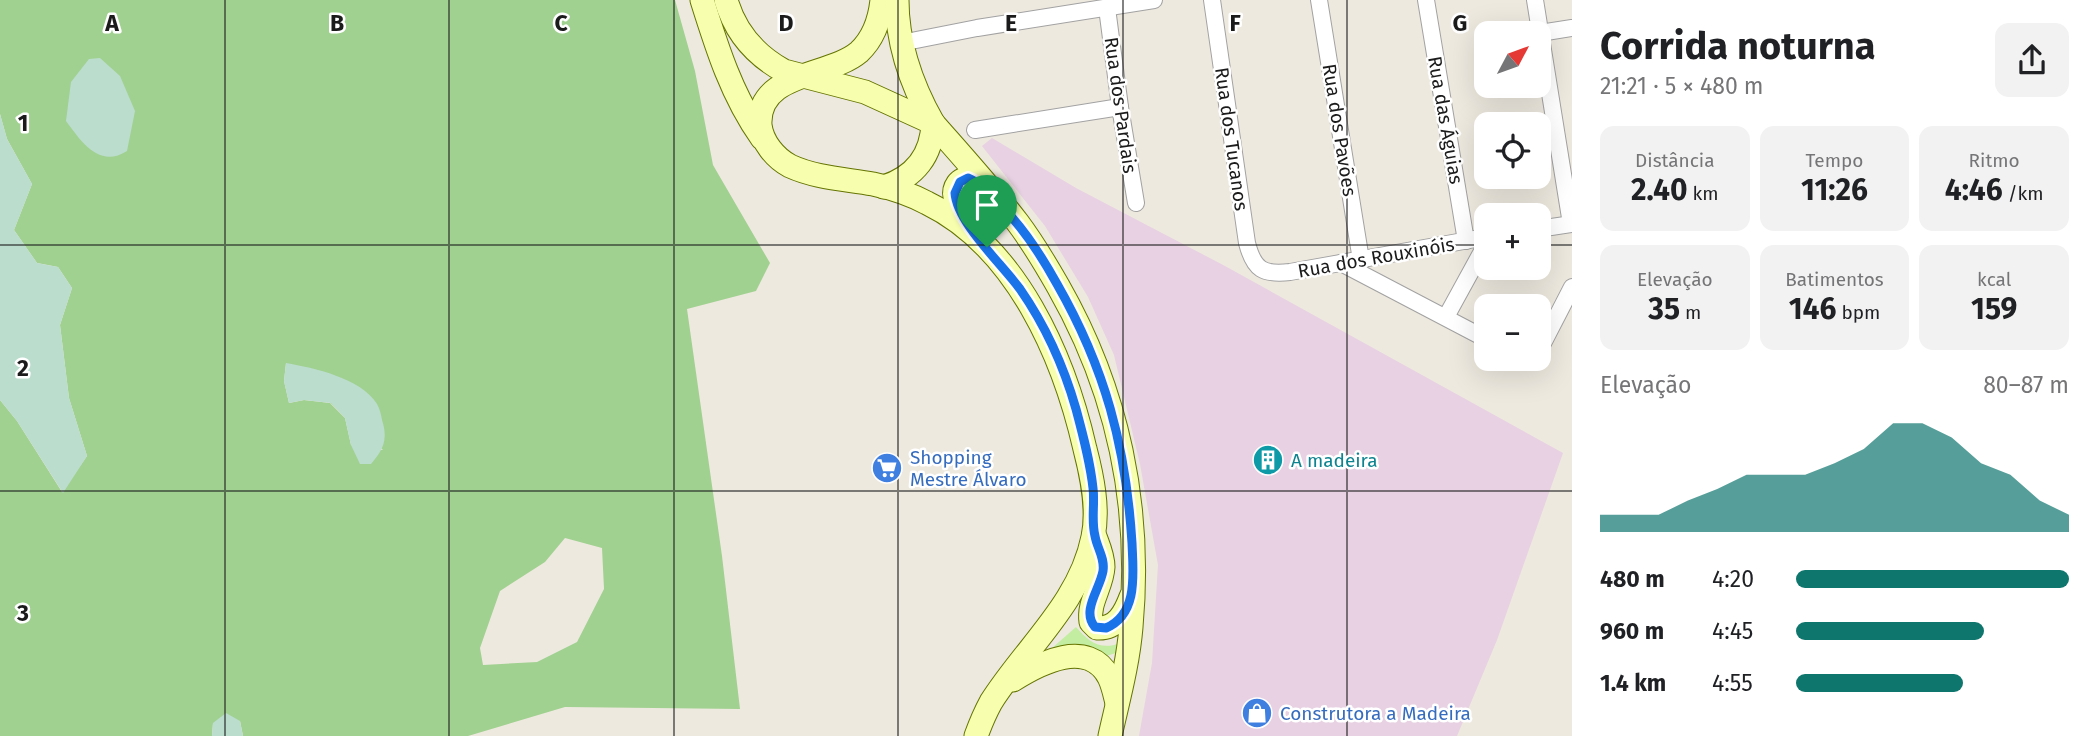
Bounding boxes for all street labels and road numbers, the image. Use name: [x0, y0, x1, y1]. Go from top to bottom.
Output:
street label: Rua dos Pardais: [1100, 35, 1141, 175]
street label: Rua das Águias: [1423, 54, 1468, 186]
street label: Rua dos Pavões: [1318, 62, 1361, 198]
street label: Rua dos Tucanos: [1210, 66, 1253, 212]
street label: Rua dos Rouxinóis: [1296, 232, 1456, 283]

